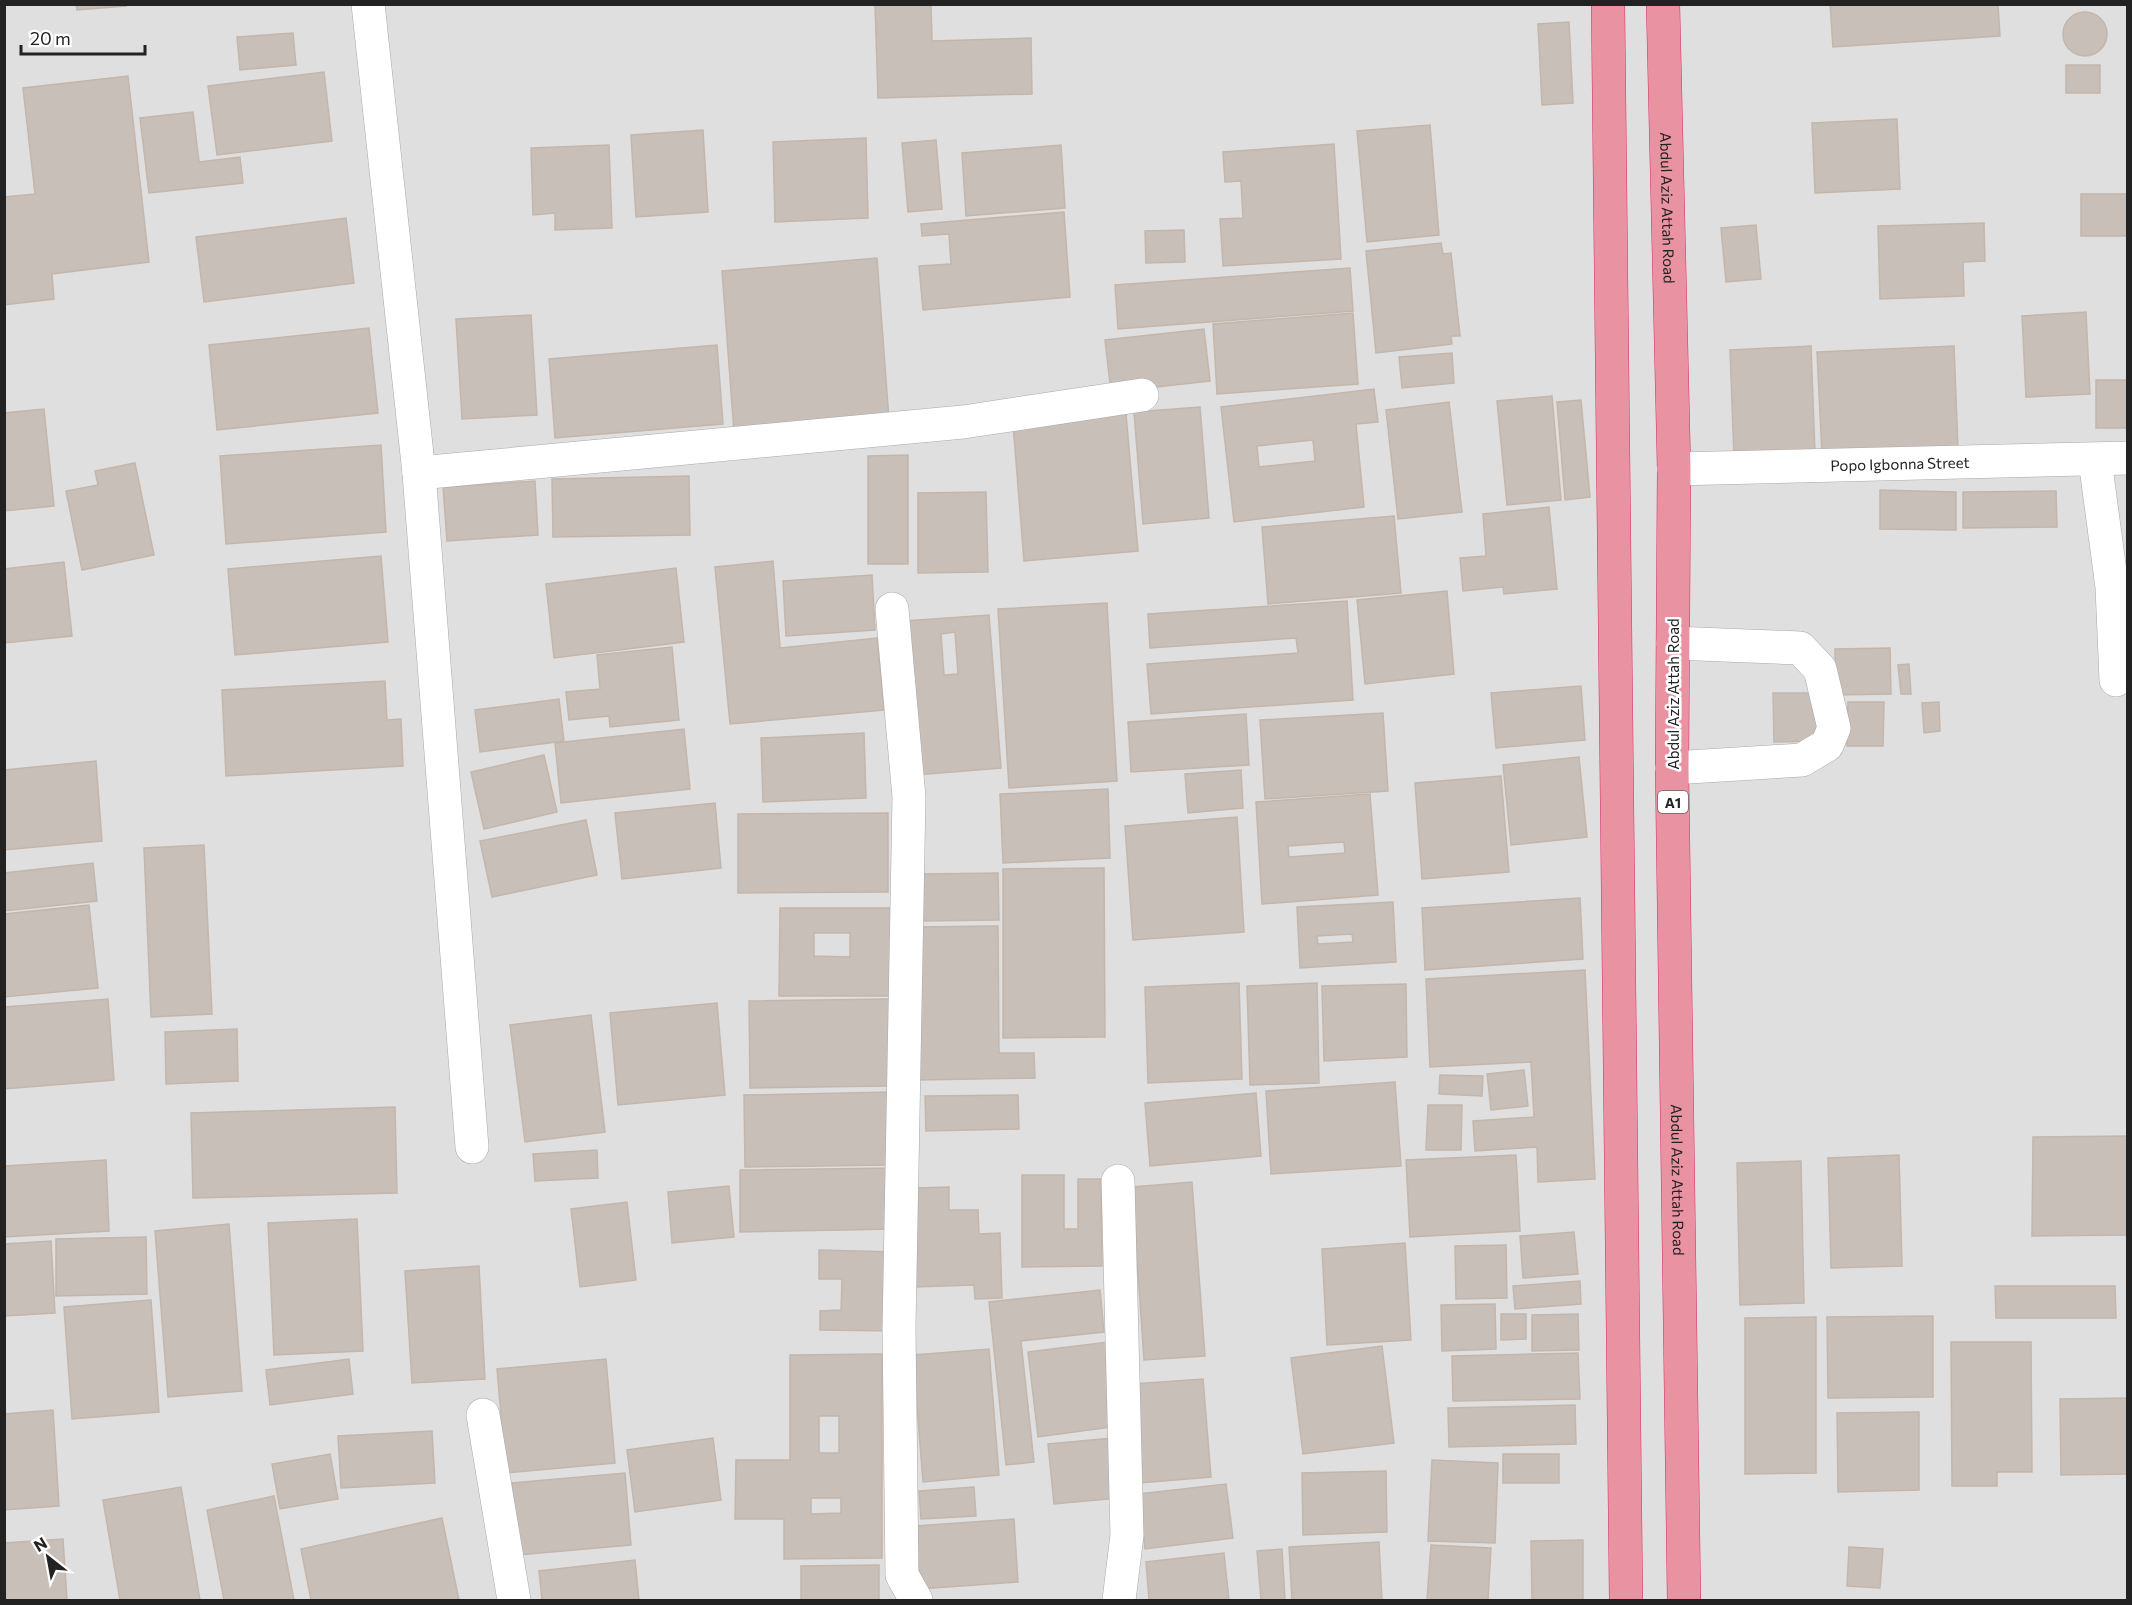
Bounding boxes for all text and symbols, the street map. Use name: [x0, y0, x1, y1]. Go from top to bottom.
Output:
scale bar: [21, 18, 146, 56]
text: 20 m: [30, 27, 71, 49]
street label: Abdul Aziz Attah Road: [1657, 132, 1679, 284]
street label: Popo Igbonna Street: [1830, 453, 1970, 474]
street label: Abdul Aziz Attah Road: [1664, 618, 1682, 770]
road number: A1: [1658, 791, 1688, 813]
street label: Abdul Aziz Attah Road: [1668, 1104, 1688, 1256]
north arrow: [18, 1527, 78, 1587]
text: N: [30, 1532, 50, 1555]

